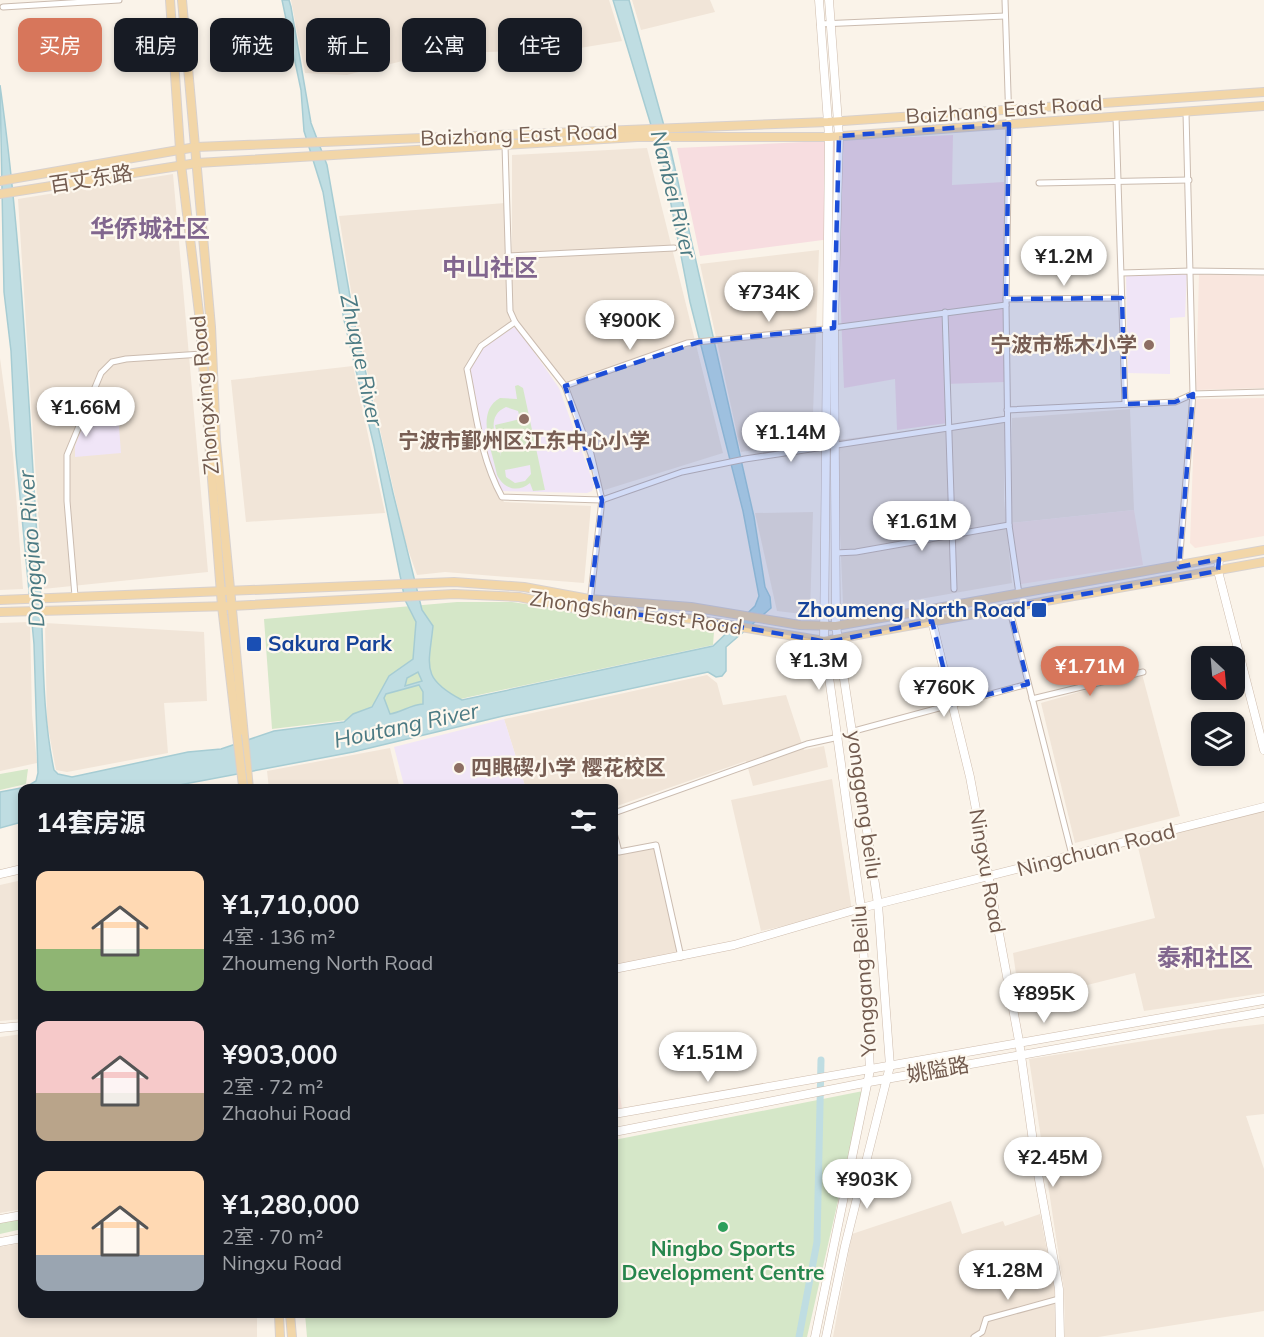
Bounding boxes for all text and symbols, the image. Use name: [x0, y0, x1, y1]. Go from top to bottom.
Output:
chip: 买房: [18, 18, 102, 72]
chip: 租房: [114, 18, 198, 72]
chip: 筛选: [210, 18, 294, 72]
chip: 新上: [306, 18, 390, 72]
chip: 公寓: [402, 18, 486, 72]
chip: 住宅: [498, 18, 582, 72]
street label: Baizhang East Road: [904, 89, 1103, 129]
street label: Baizhang East Road: [420, 118, 618, 150]
water label: Nanbei River: [645, 127, 704, 262]
street label: 百丈东路: [47, 159, 134, 197]
district label: 华侨城社区: [90, 213, 210, 243]
pin: ¥1.2M: [1022, 236, 1106, 287]
text: ¥1.2M: [1035, 243, 1093, 268]
district label: 中山社区: [442, 252, 538, 282]
pin: ¥734K: [727, 272, 811, 323]
text: ¥734K: [738, 279, 800, 304]
water label: Zhuque River: [334, 291, 390, 430]
pin: ¥900K: [588, 300, 672, 351]
text: ¥900K: [599, 307, 661, 332]
street label: Zhongxing Road: [184, 314, 224, 476]
place label: 宁波市栎木小学: [990, 331, 1137, 357]
marker: 宁波市栎木小学: [1142, 338, 1156, 352]
pin: ¥1.66M: [37, 387, 135, 438]
text: ¥1.66M: [51, 394, 121, 419]
marker: 宁波市鄞州区江东中心小学: [517, 412, 531, 426]
pin: ¥1.14M: [742, 412, 840, 463]
text: ¥1.14M: [756, 419, 826, 444]
place label: 宁波市鄞州区江东中心小学: [398, 427, 650, 453]
water label: Dongqiao River: [11, 469, 50, 628]
pin: ¥1.61M: [873, 501, 971, 552]
text: ¥1.61M: [887, 508, 957, 533]
street label: Zhongshan East Road: [528, 584, 744, 640]
place label: Zhoumeng North Road: [797, 596, 1026, 622]
marker: Zhoumeng North Road: [1030, 601, 1048, 619]
place label: Sakura Park: [268, 630, 392, 656]
marker: Sakura Park: [245, 635, 263, 653]
pin: ¥1.3M: [777, 640, 861, 691]
pin: ¥1.71M: [1041, 646, 1139, 697]
north arrow: [1191, 646, 1245, 700]
map controls: [1191, 646, 1245, 766]
text: ¥1.3M: [790, 647, 848, 672]
text: ¥1.71M: [1055, 653, 1125, 678]
pin: ¥760K: [902, 667, 986, 718]
text: ¥760K: [913, 674, 975, 699]
water label: Houtang River: [331, 696, 482, 754]
button: layers: [1191, 712, 1245, 766]
street label: yonggang beilu: [842, 729, 888, 881]
place label: 四眼碶小学 樱花校区: [471, 754, 666, 780]
marker: 四眼碶小学 樱花校区: [452, 761, 466, 775]
icon: filters: [567, 804, 600, 837]
text: 14套房源: [36, 806, 145, 839]
street label: Ningxu Road: [964, 807, 1012, 935]
street label: Ningchuan Road: [1014, 817, 1178, 881]
text: ¥1,710,000: [222, 888, 360, 921]
icon: home: [84, 895, 156, 967]
street label: Yonggang Beilu: [845, 905, 881, 1059]
text: 4室 · 136 m²: [222, 924, 335, 949]
district label: 泰和社区: [1157, 942, 1253, 972]
text: Zhoumeng North Road: [222, 950, 433, 975]
pin: ¥895K: [1002, 973, 1086, 1024]
text: ¥895K: [1013, 980, 1075, 1005]
pin: ¥1.51M: [659, 1032, 757, 1083]
text: ¥903,000: [222, 1038, 338, 1071]
text: ¥1.51M: [673, 1039, 743, 1064]
icon: home: [84, 1045, 156, 1117]
street label: 姚隘路: [905, 1051, 971, 1087]
text: 2室 · 72 m²: [222, 1074, 323, 1099]
text: Zhaohui Road: [222, 1100, 351, 1125]
pin: ¥2.45M: [1004, 1137, 1102, 1188]
text: ¥2.45M: [1018, 1144, 1088, 1169]
pin: ¥903K: [825, 1159, 909, 1210]
text: ¥903K: [836, 1166, 898, 1191]
text: ¥1,280,000: [222, 1188, 360, 1221]
icon: home: [84, 1195, 156, 1267]
marker: Ningbo Sports Development Centre: [716, 1220, 730, 1234]
text: 2室 · 70 m²: [222, 1224, 323, 1249]
place label: Ningbo Sports Development Centre: [621, 1235, 825, 1285]
text: Ningxu Road: [222, 1250, 342, 1275]
pin: ¥1.28M: [959, 1250, 1057, 1301]
text: ¥1.28M: [973, 1257, 1043, 1282]

